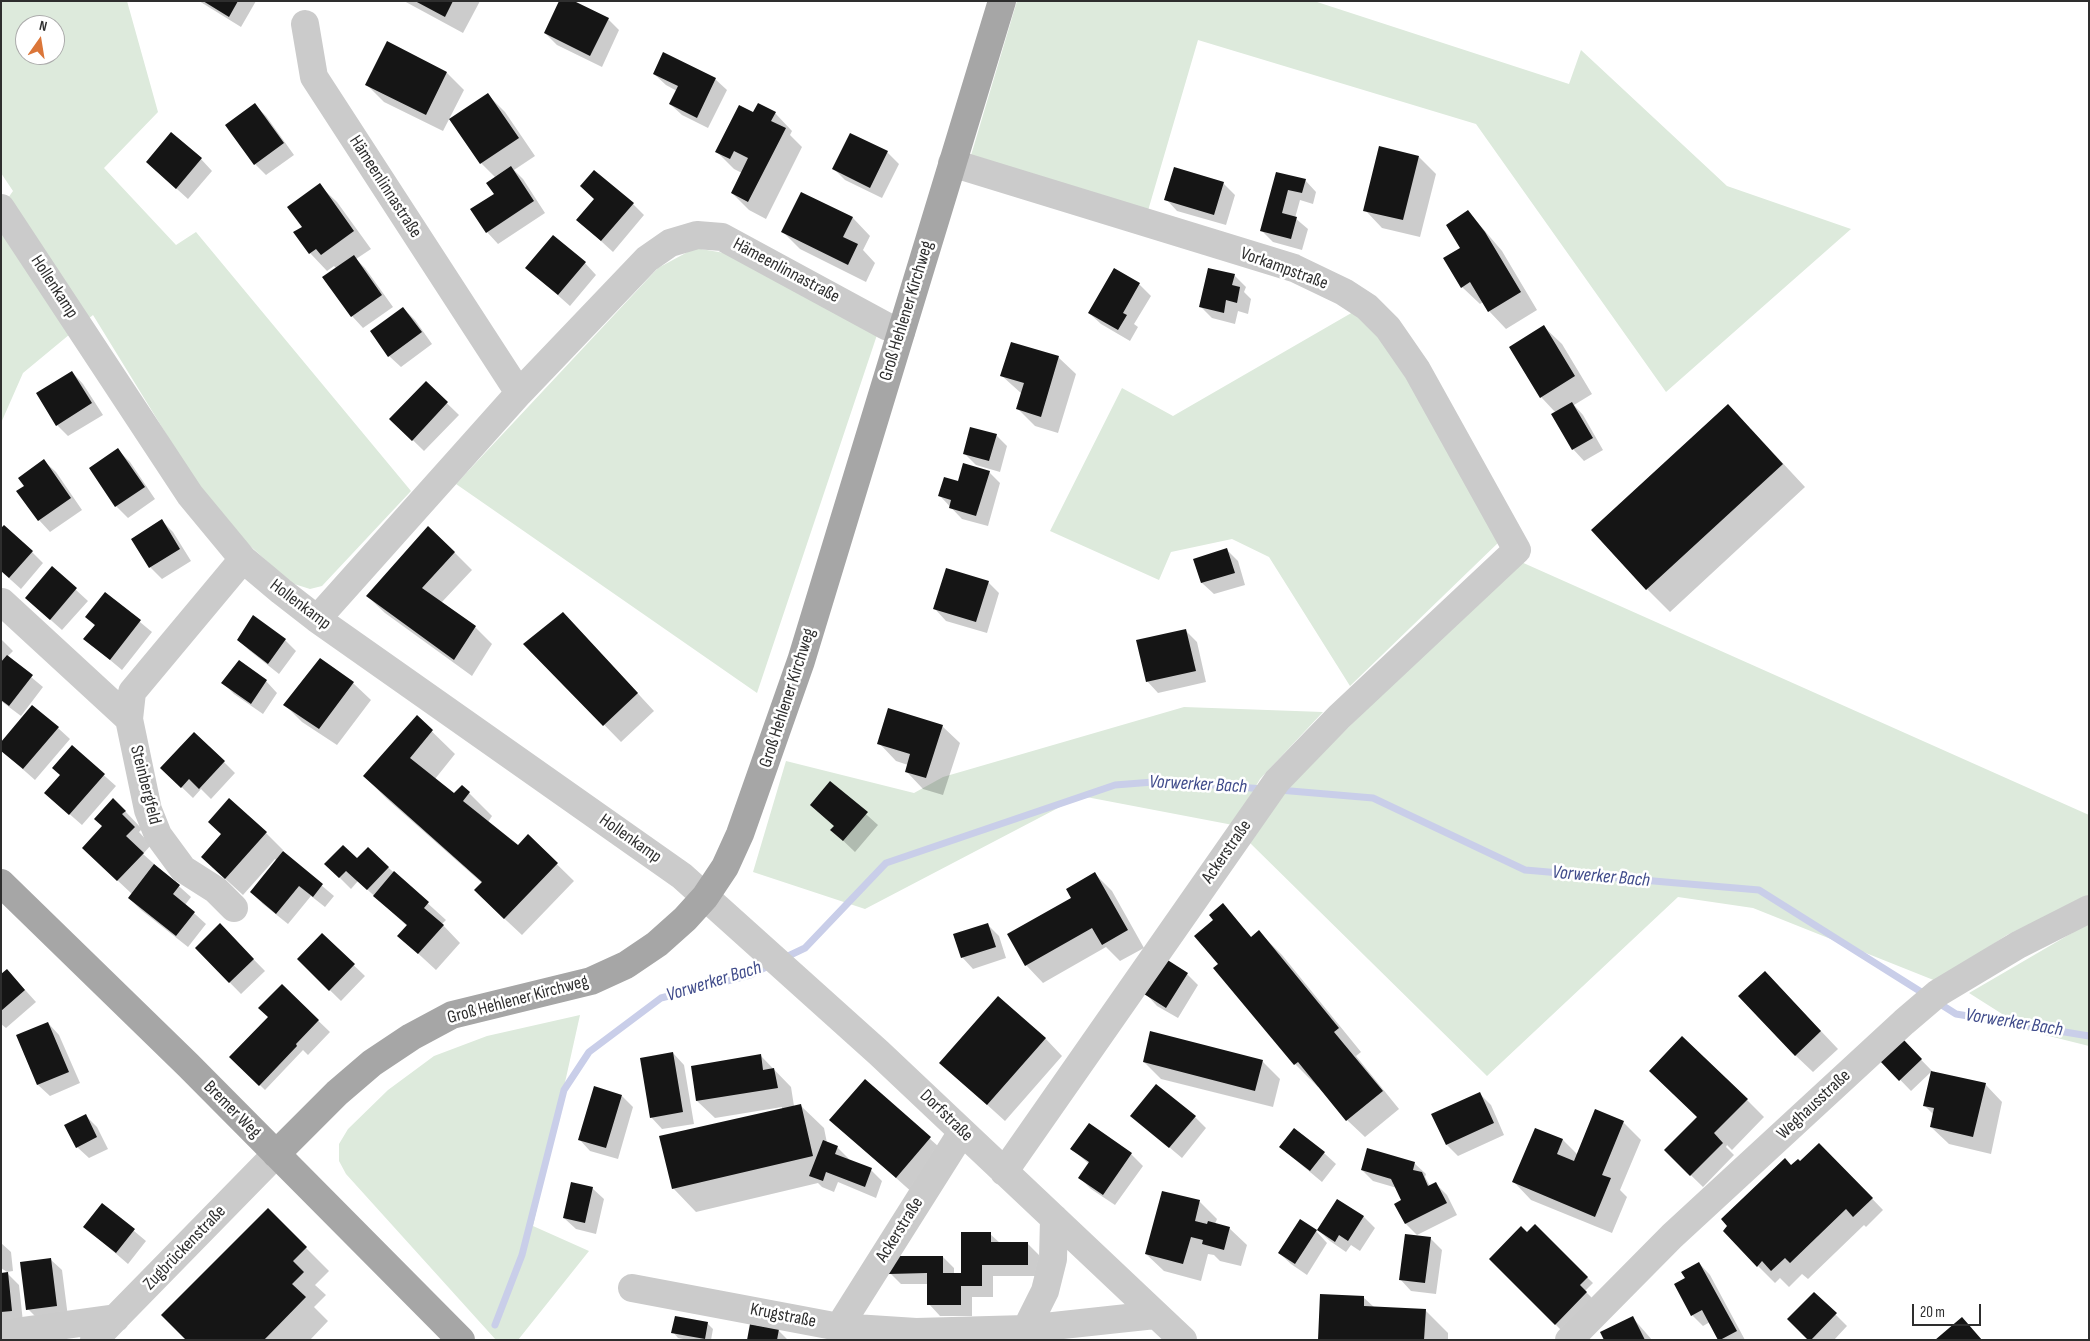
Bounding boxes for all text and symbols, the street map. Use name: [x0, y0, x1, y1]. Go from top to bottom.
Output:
north arrow: [15, 15, 65, 65]
text: N: [38, 17, 49, 35]
street label: Hämeenlinnastraße: [344, 132, 426, 242]
street label: Hämeenlinnastraße: [729, 234, 843, 308]
street label: Groß Hehlener Kirchweg: [875, 238, 939, 384]
street label: Vorkampstraße: [1237, 243, 1331, 295]
street label: Hollenkamp: [26, 251, 82, 323]
street label: Hollenkamp: [265, 575, 335, 635]
street label: Groß Hehlener Kirchweg: [755, 626, 821, 770]
street label: Steinbergfeld: [125, 743, 165, 827]
water label: Vorwerker Bach: [1148, 771, 1248, 799]
street label: Hollenkamp: [595, 810, 665, 868]
street label: Ackerstraße: [1197, 816, 1257, 888]
water label: Vorwerker Bach: [1551, 861, 1651, 893]
water label: Vorwerker Bach: [664, 957, 764, 1007]
street label: Groß Hehlener Kirchweg: [445, 971, 591, 1029]
water label: Vorwerker Bach: [1964, 1004, 2064, 1042]
street label: Weghausstraße: [1773, 1065, 1855, 1145]
street label: Bremer Weg: [199, 1077, 265, 1143]
street label: Dorfstraße: [915, 1085, 977, 1147]
street label: Ackerstraße: [872, 1194, 928, 1266]
street label: Zugbrückenstraße: [139, 1201, 231, 1295]
scale bar: [1915, 1294, 1984, 1326]
street label: Krugstraße: [748, 1299, 818, 1333]
text: 20 m: [1920, 1303, 1945, 1322]

